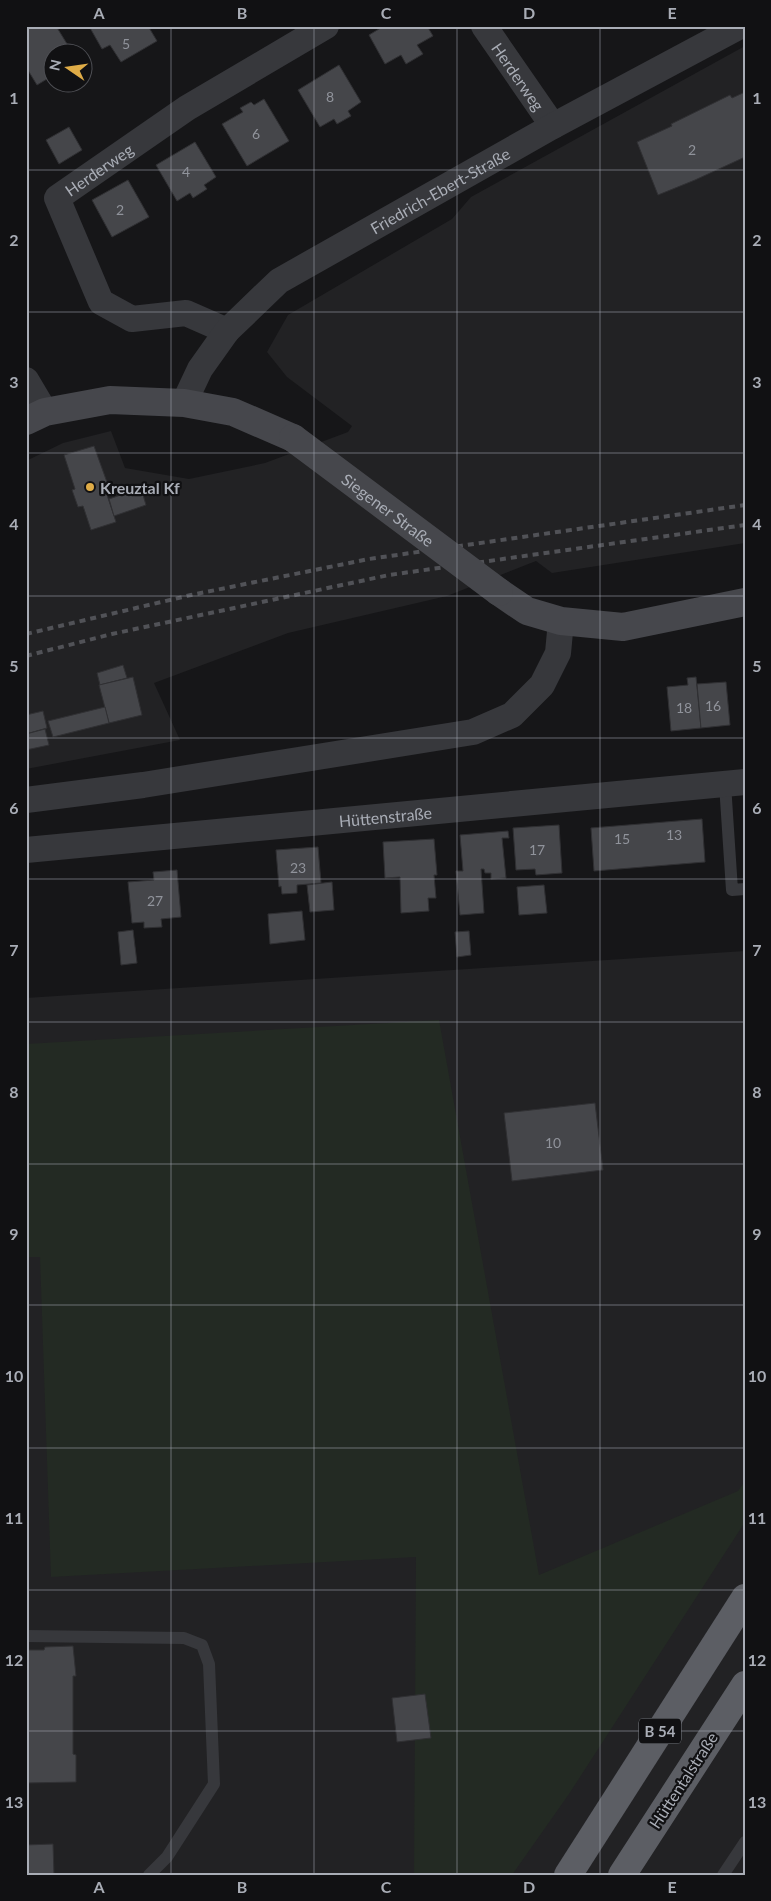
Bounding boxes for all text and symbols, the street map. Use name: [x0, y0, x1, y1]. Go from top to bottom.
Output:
text: A: [92, 3, 105, 22]
text: B: [237, 3, 247, 22]
text: C: [381, 3, 392, 22]
text: D: [523, 3, 535, 22]
text: E: [667, 3, 677, 22]
house number: 5: [122, 35, 130, 52]
street label: Herderweg: [489, 39, 549, 114]
north arrow: [42, 42, 92, 92]
text: N: [45, 58, 64, 72]
text: 1: [9, 88, 19, 107]
house number: 8: [326, 88, 334, 105]
text: 1: [752, 88, 762, 107]
house number: 6: [252, 125, 260, 142]
street label: Herderweg: [61, 139, 136, 199]
house number: 2: [688, 141, 696, 158]
street label: Friedrich-Ebert-Straße: [367, 143, 513, 237]
house number: 4: [182, 163, 190, 180]
house number: 2: [116, 201, 124, 218]
text: 2: [9, 230, 19, 249]
text: 2: [752, 230, 762, 249]
text: 3: [9, 372, 19, 391]
text: 3: [752, 372, 762, 391]
street label: Siegener Straße: [339, 469, 438, 550]
place label: Kreuztal Kf: [100, 478, 180, 497]
marker: Kreuztal Kf: [84, 481, 96, 493]
text: 4: [9, 514, 19, 533]
text: 4: [752, 514, 762, 533]
text: 5: [9, 656, 19, 675]
text: 5: [752, 656, 762, 675]
house number: 16: [705, 697, 721, 714]
house number: 18: [676, 699, 692, 716]
text: 6: [9, 798, 19, 817]
text: 6: [752, 798, 762, 817]
street label: Hüttenstraße: [338, 802, 433, 830]
house number: 13: [666, 826, 682, 843]
house number: 15: [614, 830, 630, 847]
house number: 17: [529, 841, 545, 858]
house number: 23: [290, 859, 306, 876]
house number: 27: [147, 892, 163, 909]
text: 7: [9, 940, 19, 959]
text: 7: [752, 940, 762, 959]
text: 8: [9, 1082, 19, 1101]
text: 8: [752, 1082, 762, 1101]
house number: 10: [545, 1134, 561, 1151]
text: 9: [9, 1224, 19, 1243]
text: 9: [752, 1224, 762, 1243]
text: 10: [5, 1366, 23, 1385]
text: 10: [748, 1366, 766, 1385]
text: 11: [5, 1508, 23, 1527]
text: 11: [748, 1508, 766, 1527]
text: 12: [5, 1650, 23, 1669]
text: 12: [748, 1650, 766, 1669]
road number: B 54: [639, 1718, 681, 1744]
street label: Hüttentalstraße: [645, 1728, 721, 1832]
text: 13: [5, 1792, 23, 1811]
text: 13: [748, 1792, 766, 1811]
text: A: [92, 1877, 105, 1896]
text: B: [237, 1877, 247, 1896]
text: C: [381, 1877, 392, 1896]
text: D: [523, 1877, 535, 1896]
text: E: [667, 1877, 677, 1896]

